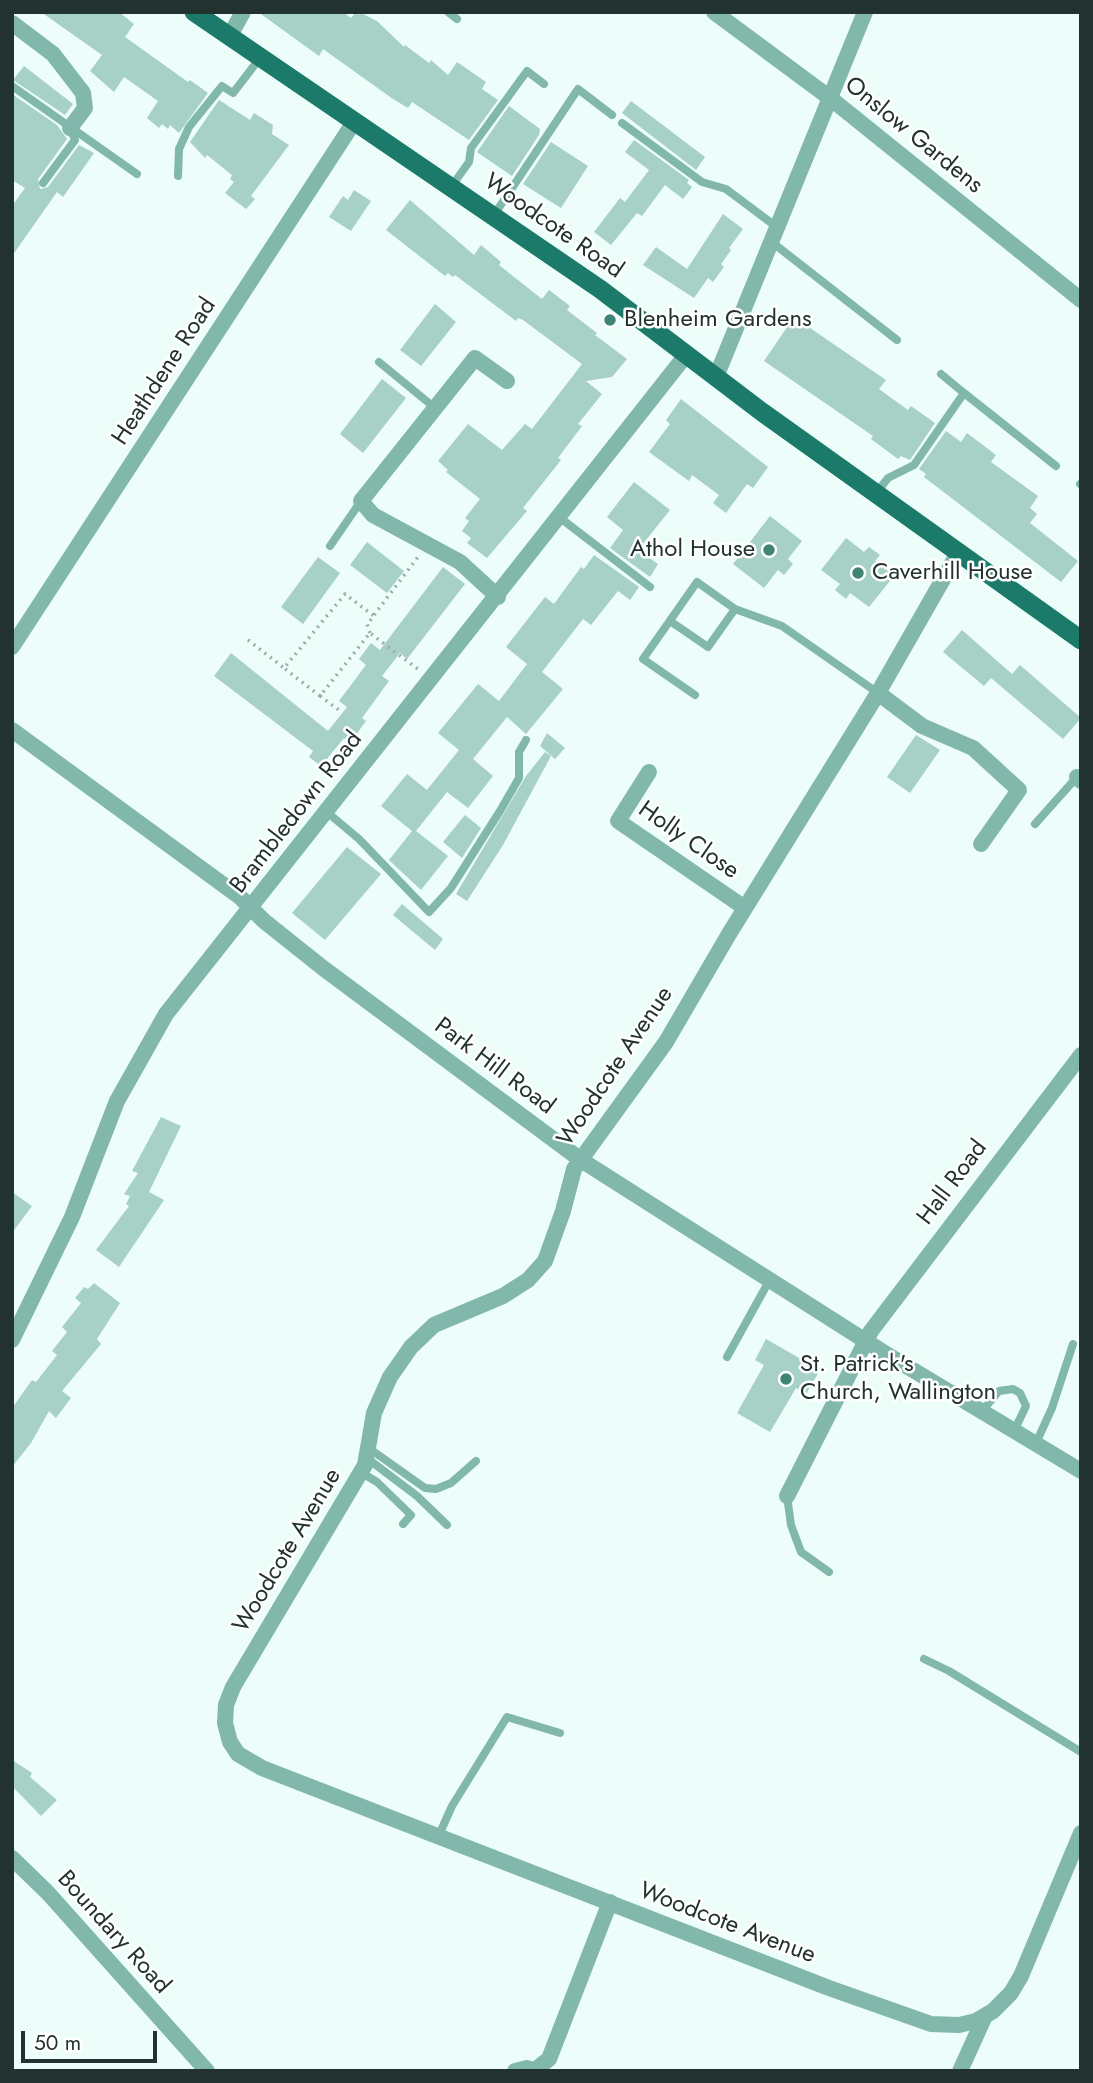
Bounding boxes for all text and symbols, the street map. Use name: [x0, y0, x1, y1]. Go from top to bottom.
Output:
street label: Onslow Gardens: [838, 71, 988, 201]
street label: Woodcote Road: [478, 168, 628, 286]
street label: Heathdene Road: [107, 293, 223, 451]
place label: Blenheim Gardens: [624, 306, 812, 334]
marker: Blenheim Gardens: [602, 312, 618, 328]
place label: Athol House: [630, 536, 755, 564]
marker: Athol House: [761, 542, 777, 558]
place label: Caverhill House: [872, 559, 1033, 587]
marker: Caverhill House: [850, 565, 866, 581]
street label: Brambledown Road: [225, 726, 369, 900]
street label: Holly Close: [632, 796, 744, 886]
street label: Woodcote Avenue: [552, 982, 680, 1152]
street label: Park Hill Road: [428, 1012, 560, 1122]
street label: Hall Road: [912, 1135, 994, 1231]
place label: St. Patrick's Church, Wallington: [800, 1351, 996, 1407]
marker: St. Patrick's Church, Wallington: [778, 1371, 794, 1387]
street label: Woodcote Avenue: [228, 1464, 348, 1638]
street label: Boundary Road: [50, 1866, 176, 2000]
street label: Woodcote Avenue: [635, 1877, 819, 1971]
scale bar: [24, 2016, 161, 2060]
text: 50 m: [34, 2028, 81, 2058]

